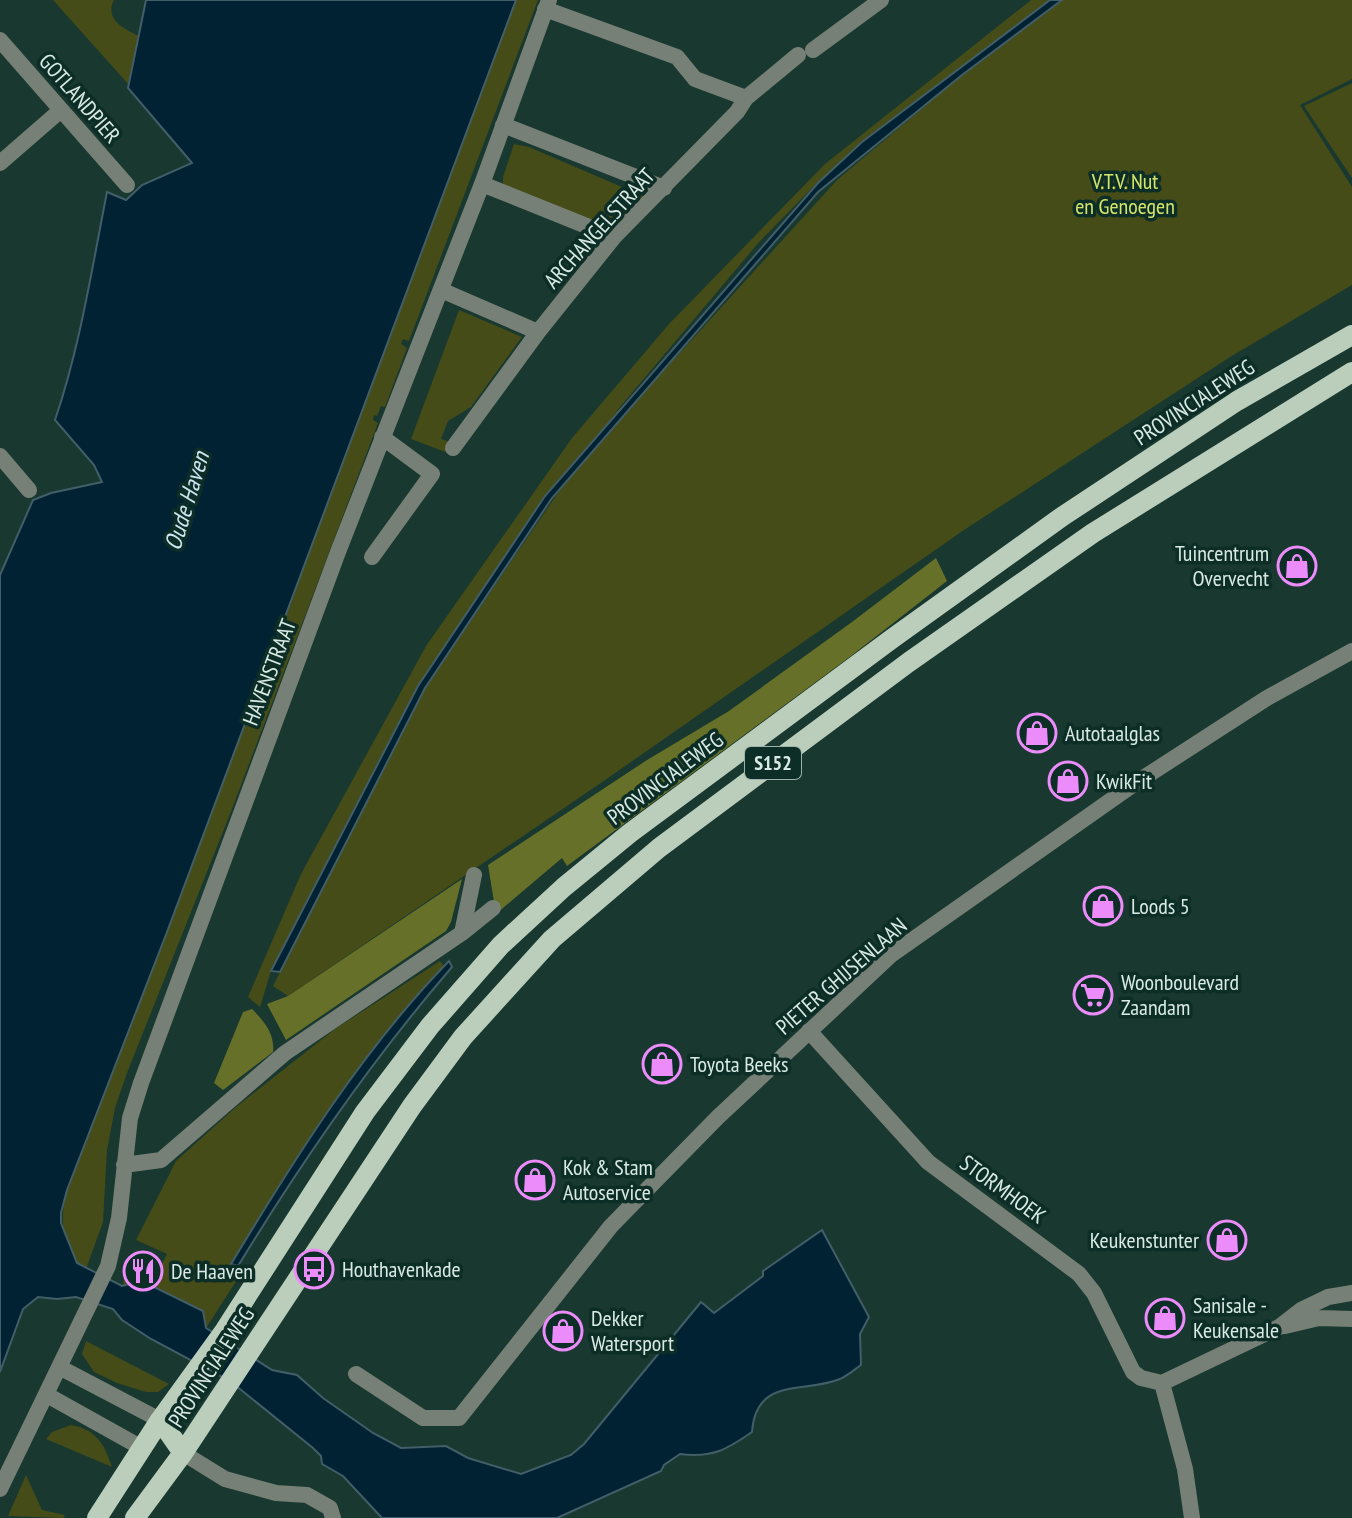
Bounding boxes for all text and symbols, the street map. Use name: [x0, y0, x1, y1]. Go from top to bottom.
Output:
street label: GOTLANDPIER: [33, 47, 127, 149]
street label: ARCHANGELSTRAAT: [538, 162, 661, 294]
park label: V.T.V. Nut en Genoegen: [1075, 167, 1175, 220]
street label: PROVINCIALEWEG: [1129, 353, 1259, 451]
water label: Oude Haven: [157, 447, 217, 554]
place label: Tuincentrum Overvecht: [1175, 539, 1269, 592]
shop icon: Tuincentrum Overvecht: [1276, 545, 1318, 587]
street label: HAVENSTRAAT: [236, 615, 302, 729]
shop icon: Autotaalglas: [1016, 712, 1058, 754]
place label: Autotaalglas: [1065, 719, 1160, 747]
street label: PROVINCIALEWEG: [602, 725, 728, 831]
road number: S152: [745, 747, 801, 779]
shop icon: KwikFit: [1047, 760, 1089, 802]
place label: KwikFit: [1096, 767, 1152, 795]
shop icon: Loods 5: [1082, 885, 1124, 927]
place label: Loods 5: [1131, 892, 1190, 920]
street label: PIETER GHIJSENLAAN: [770, 911, 912, 1041]
place label: Woonboulevard Zaandam: [1121, 968, 1239, 1021]
supermarket icon: Woonboulevard Zaandam: [1072, 974, 1114, 1016]
shop icon: Toyota Beeks: [641, 1043, 683, 1085]
place label: Toyota Beeks: [690, 1050, 788, 1078]
street label: STORMHOEK: [955, 1149, 1051, 1230]
place label: Kok & Stam Autoservice: [563, 1153, 653, 1206]
shop icon: Kok & Stam Autoservice: [514, 1159, 556, 1201]
shop icon: Keukenstunter: [1206, 1219, 1248, 1261]
place label: Keukenstunter: [1090, 1226, 1199, 1254]
bus stop icon: Houthavenkade: [293, 1248, 335, 1290]
restaurant icon: De Haaven: [122, 1250, 164, 1292]
place label: Houthavenkade: [342, 1255, 461, 1283]
place label: De Haaven: [171, 1257, 253, 1285]
place label: Sanisale - Keukensale: [1193, 1291, 1279, 1344]
shop icon: Sanisale - Keukensale: [1144, 1297, 1186, 1339]
street label: PROVINCIALEWEG: [162, 1302, 260, 1432]
place label: Dekker Watersport: [591, 1304, 674, 1357]
shop icon: Dekker Watersport: [542, 1310, 584, 1352]

